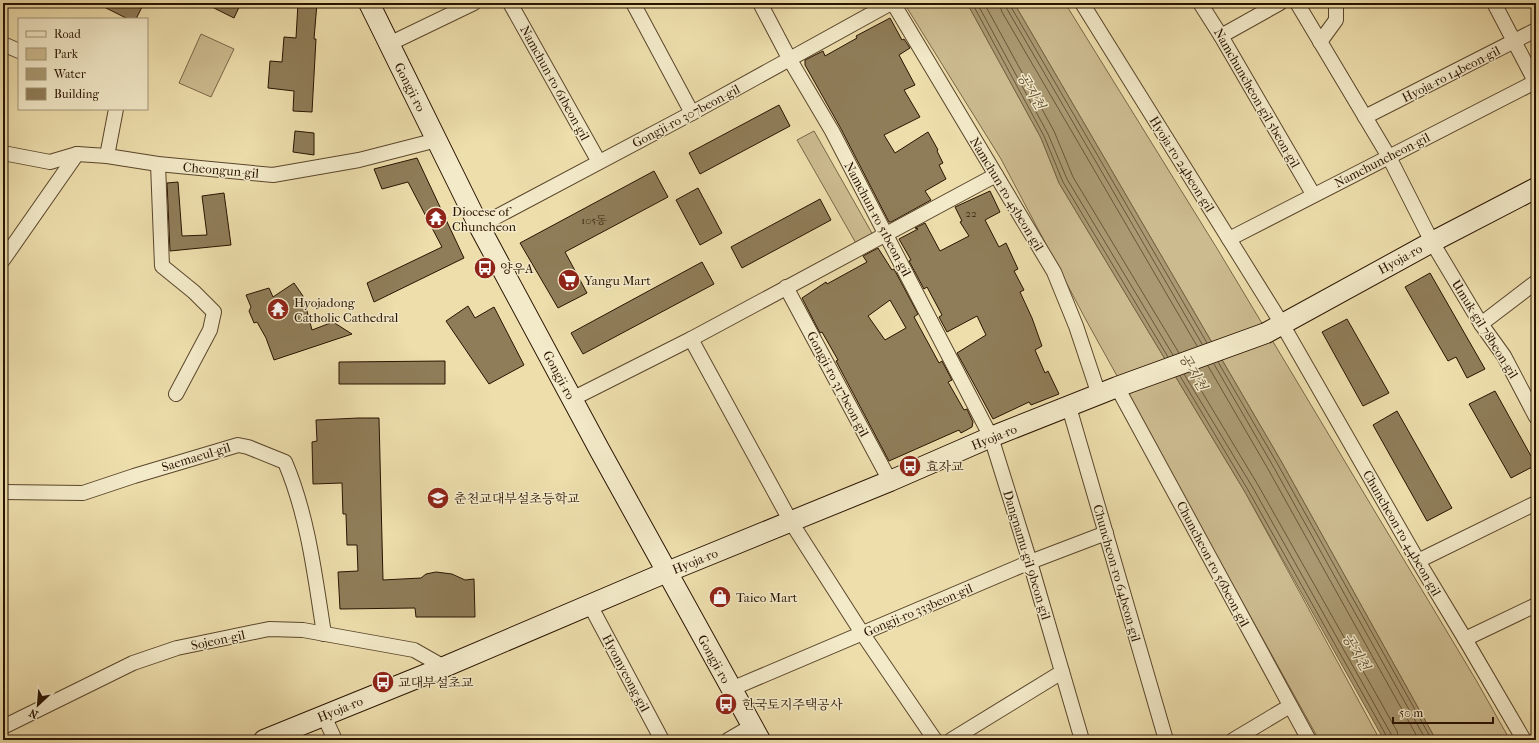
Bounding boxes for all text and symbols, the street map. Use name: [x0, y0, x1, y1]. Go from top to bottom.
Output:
legend: [18, 18, 148, 110]
street label: Namchun-ro 61beon-gil: [517, 23, 593, 143]
street label: Namchuncheon-gil 5beon-gil: [1211, 26, 1303, 171]
text: Road: [54, 27, 81, 41]
street label: Hyoja-ro 14beon-gil: [1399, 43, 1503, 105]
text: Park: [54, 47, 79, 61]
street label: Gongji-ro: [391, 60, 429, 114]
text: Water: [53, 67, 87, 81]
water label: 공지천: [1013, 69, 1049, 114]
street label: Gongji-ro 307beon-gil: [630, 81, 743, 151]
text: Building: [54, 87, 99, 101]
street label: Hyoja-ro 24beon-gil: [1146, 113, 1218, 215]
street label: Namchuncheon-gil: [1332, 129, 1433, 191]
street label: Namchun-ro 45beon-gil: [967, 134, 1047, 254]
street label: Cheongun-gil: [182, 159, 260, 181]
street label: Namchun-ro 51beon-gil: [841, 159, 915, 279]
place label: Diocese of Chuncheon: [452, 204, 517, 234]
temple icon: Diocese of Chuncheon: [423, 205, 449, 231]
house number: 22: [965, 207, 977, 220]
house number: 105동: [581, 214, 607, 227]
street label: Hyoja-ro: [1375, 241, 1425, 277]
bus stop icon: 양우A: [472, 255, 498, 281]
place label: 양우A: [500, 261, 534, 276]
supermarket icon: Yangu Mart: [556, 267, 582, 293]
place label: Yangu Mart: [583, 273, 651, 288]
street label: Umuk-gil 78beon-gil: [1449, 277, 1522, 381]
place label: Hyojadong Catholic Cathedral: [294, 295, 399, 325]
temple icon: Hyojadong Catholic Cathedral: [265, 296, 291, 322]
street label: Gongji-ro 317beon-gil: [804, 329, 872, 440]
street label: Gongji-ro: [540, 348, 578, 402]
water label: 공지천: [1175, 350, 1211, 395]
street label: Hyoja-ro: [969, 421, 1019, 453]
street label: Saemaeul-gil: [160, 439, 233, 475]
bus stop icon: 효자교: [897, 453, 923, 479]
place label: 효자교: [926, 459, 964, 474]
street label: Chuncheon-ro 44beon-gil: [1360, 467, 1444, 599]
school or university icon: 춘천교대부설초등학교: [425, 485, 451, 511]
street label: Dangnamu-gil 9beon-gil: [1000, 488, 1054, 622]
place label: 춘천교대부설초등학교: [454, 491, 580, 506]
street label: Chuncheon-ro 56beon-gil: [1173, 499, 1253, 630]
street label: Chuncheon-ro 64beon-gil: [1090, 503, 1144, 644]
street label: Hyoja-ro: [670, 545, 720, 577]
street label: Gongji-ro 333beon-gil: [861, 580, 975, 640]
shop icon: Taieo Mart: [707, 584, 733, 610]
place label: Taieo Mart: [736, 590, 798, 605]
street label: Sojeon-gil: [190, 627, 247, 653]
water label: 공지천: [1338, 630, 1374, 675]
street label: Hyomyeong-gil: [599, 632, 653, 715]
street label: Gongji-ro: [695, 632, 734, 686]
bus stop icon: 교대부설초교: [370, 669, 396, 695]
place label: 교대부설초교: [398, 675, 474, 690]
north arrow: [18, 685, 58, 725]
bus stop icon: 한국토지주택공사: [713, 691, 739, 717]
street label: Hyoja-ro: [315, 693, 365, 725]
place label: 한국토지주택공사: [742, 697, 843, 712]
scale bar: [1393, 699, 1493, 725]
text: N: [27, 706, 40, 721]
text: 50 m: [1399, 706, 1423, 720]

